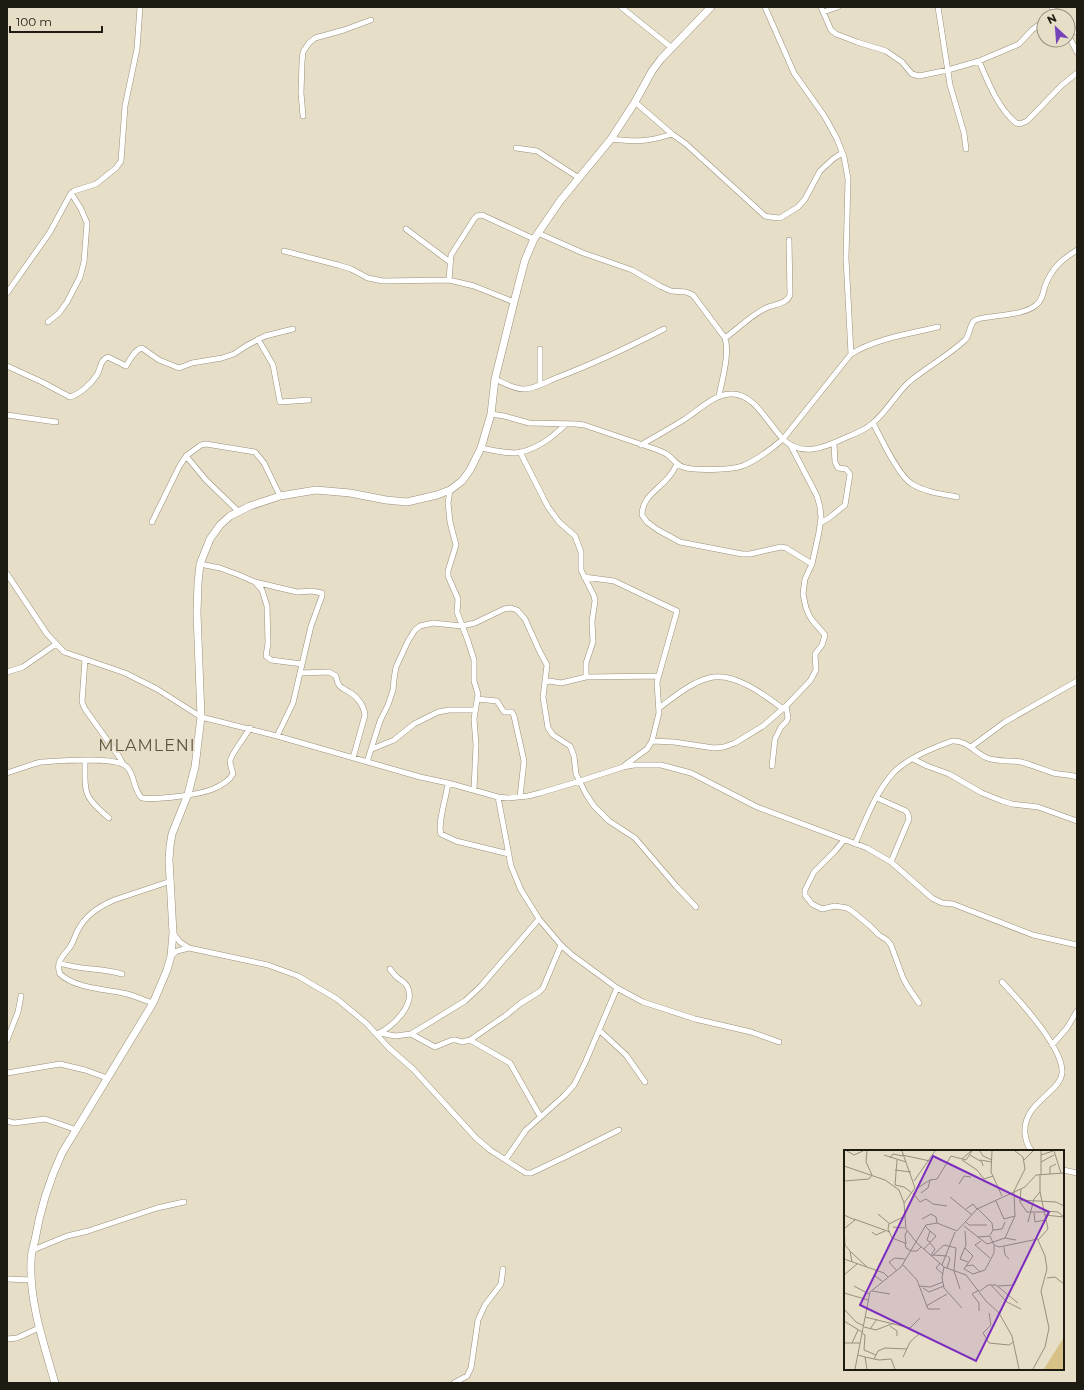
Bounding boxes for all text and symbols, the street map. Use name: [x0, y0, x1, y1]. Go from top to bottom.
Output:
scale bar: [10, 8, 102, 34]
north arrow: [1036, 8, 1076, 48]
text: N: [1045, 11, 1059, 27]
text: 100 m: [16, 14, 52, 29]
district label: MLAMLENI: [98, 736, 196, 755]
inset map: [844, 1150, 1064, 1370]

